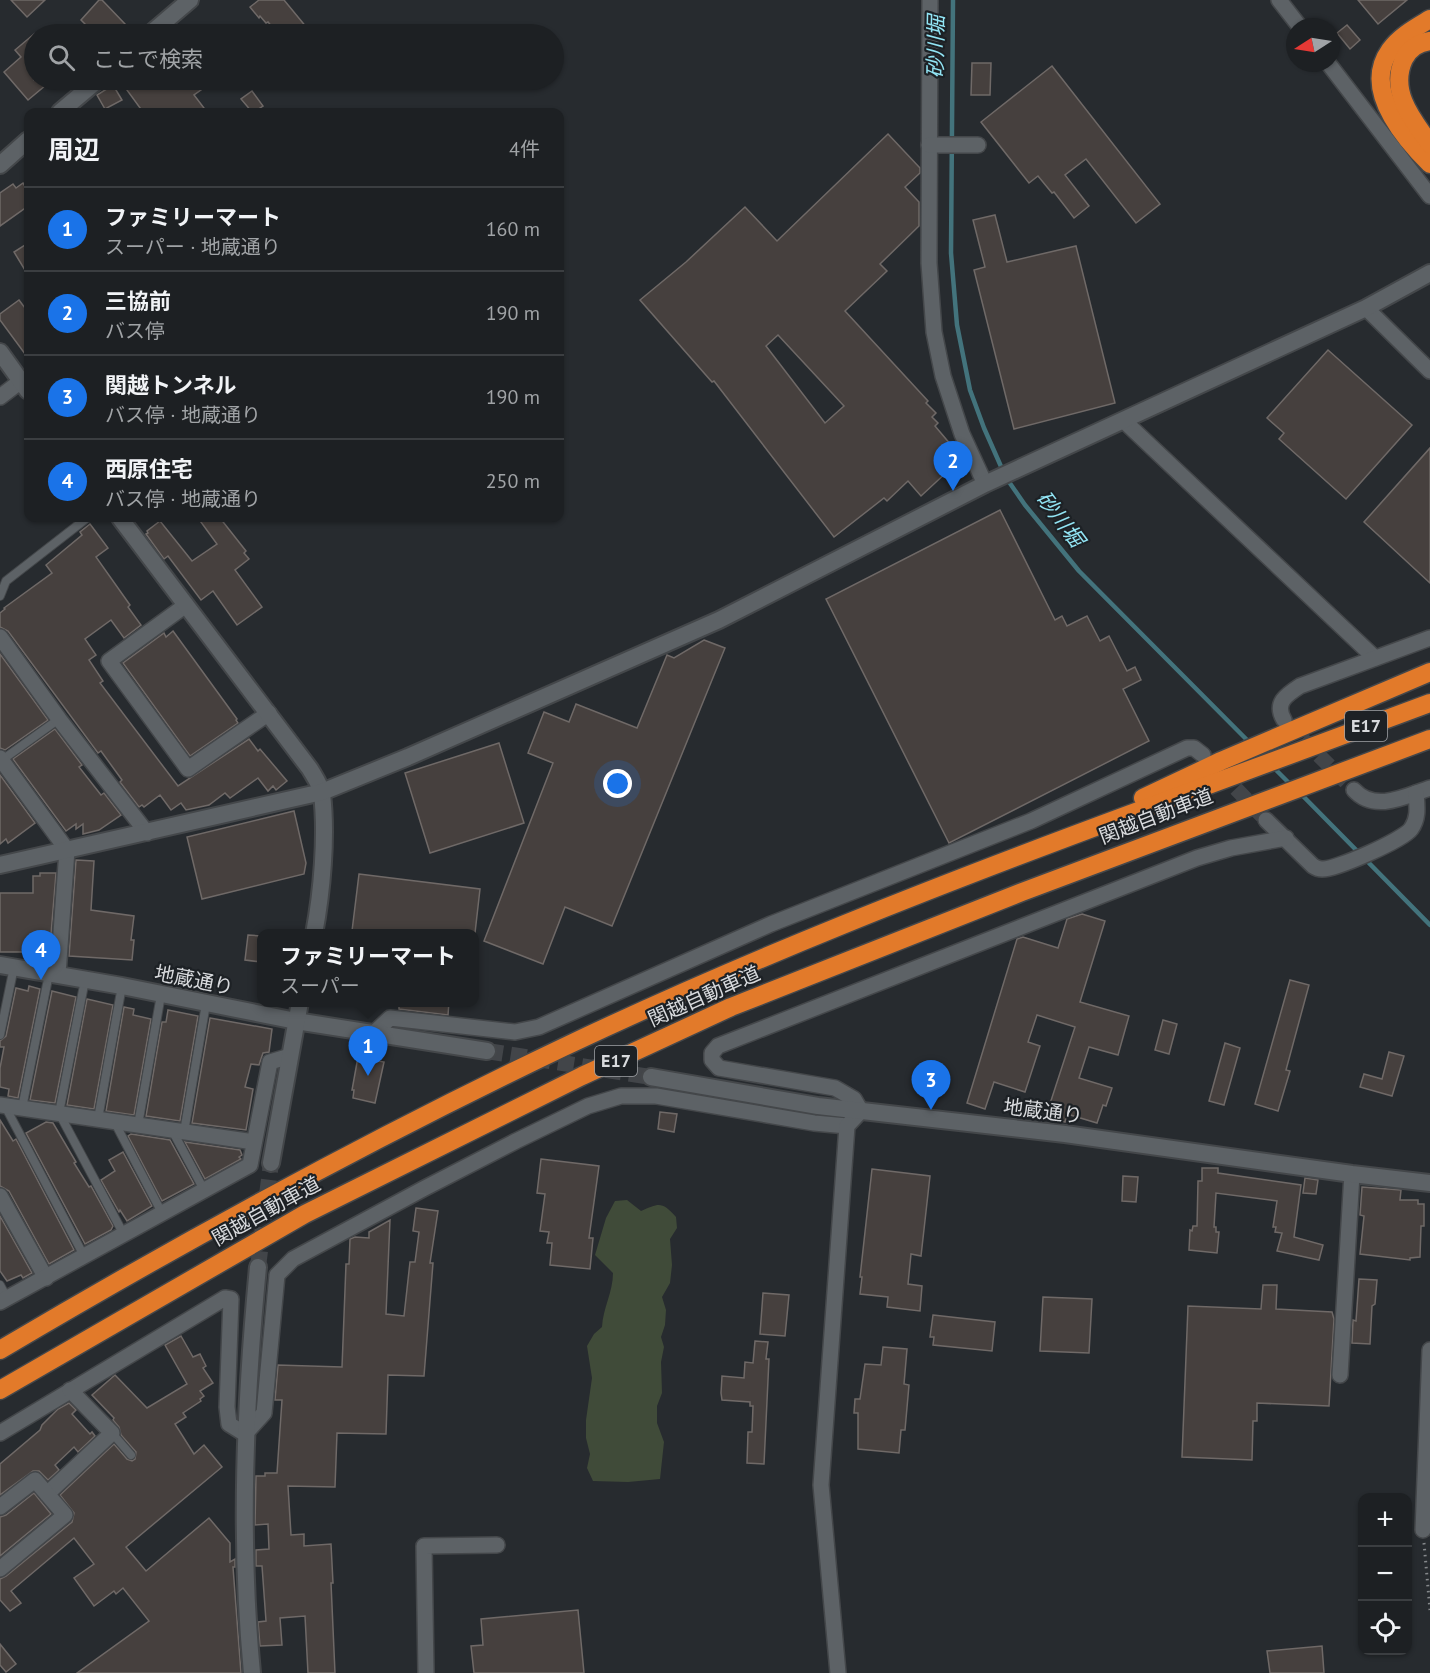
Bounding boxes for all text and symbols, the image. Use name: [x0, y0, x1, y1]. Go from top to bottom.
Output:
water label: 砂川堀: [921, 12, 950, 79]
north arrow: [1286, 18, 1340, 72]
search box: [24, 24, 564, 90]
icon: search: [45, 41, 78, 74]
text: ここで検索: [93, 45, 203, 73]
text: 周辺: [48, 133, 100, 166]
text: 4件: [509, 136, 540, 162]
text: ファミリーマート: [105, 203, 281, 231]
text: 1: [62, 216, 73, 242]
text: 160 m: [486, 216, 540, 242]
text: スーパー · 地蔵通り: [105, 234, 281, 260]
text: 三協前: [105, 287, 171, 315]
text: 2: [62, 300, 73, 326]
text: 190 m: [486, 300, 540, 326]
text: バス停: [105, 318, 165, 344]
text: 関越トンネル: [105, 371, 237, 399]
text: 3: [62, 384, 73, 410]
text: 190 m: [486, 384, 540, 410]
text: バス停 · 地蔵通り: [105, 402, 261, 428]
pin: 2: [934, 442, 972, 491]
text: 西原住宅: [105, 455, 193, 483]
text: 4: [62, 468, 73, 494]
text: 250 m: [486, 468, 540, 494]
water label: 砂川堀: [1031, 485, 1092, 554]
text: バス停 · 地蔵通り: [105, 486, 261, 512]
road number: E17: [1345, 711, 1387, 741]
your location: [603, 769, 632, 798]
street label: 関越自動車道: [1095, 782, 1217, 850]
popup: [257, 929, 479, 1007]
pin: 4: [22, 930, 60, 980]
text: ファミリーマート: [280, 942, 456, 970]
street label: 地蔵通り: [152, 960, 236, 1000]
street label: 関越自動車道: [644, 960, 764, 1032]
text: スーパー: [280, 973, 360, 999]
pin: 1: [348, 1026, 388, 1076]
road number: E17: [595, 1046, 637, 1076]
pin: 3: [912, 1060, 950, 1110]
street label: 地蔵通り: [1002, 1093, 1084, 1129]
street label: 関越自動車道: [207, 1171, 325, 1251]
map controls: [1358, 1493, 1412, 1655]
button: +: [1358, 1493, 1412, 1547]
button: −: [1358, 1547, 1412, 1601]
button: locate: [1358, 1601, 1412, 1655]

